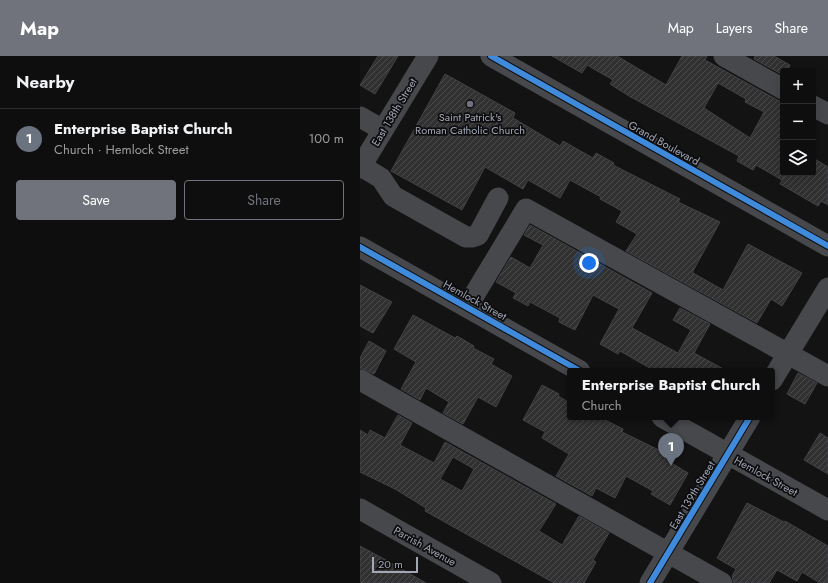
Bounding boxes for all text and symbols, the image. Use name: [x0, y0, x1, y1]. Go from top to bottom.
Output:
text: Map: [20, 15, 59, 42]
text: Map: [668, 18, 694, 38]
text: Layers: [716, 18, 752, 38]
text: Share: [774, 18, 808, 38]
map controls: [780, 68, 816, 176]
button: +: [780, 68, 816, 104]
text: Nearby: [16, 70, 74, 94]
street label: East 138th Street: [367, 75, 421, 149]
marker: Saint Patrick's Roman Catholic Church: [465, 99, 475, 109]
button: −: [780, 104, 816, 140]
place label: Saint Patrick's Roman Catholic Church: [415, 109, 525, 138]
street label: Grand Boulevard: [626, 117, 702, 169]
text: Enterprise Baptist Church: [54, 118, 233, 140]
text: 1: [26, 129, 32, 148]
text: 100 m: [309, 129, 344, 148]
text: Church · Hemlock Street: [54, 140, 189, 159]
button: layers: [780, 140, 816, 176]
button: Save: [16, 180, 176, 220]
button: Share: [184, 180, 344, 220]
your location: [579, 253, 599, 273]
street label: Hemlock Street: [440, 276, 510, 324]
popup: [567, 368, 775, 420]
text: Enterprise Baptist Church: [582, 374, 760, 396]
text: Church: [582, 396, 622, 415]
pin: 1: [658, 433, 684, 466]
street label: Hemlock Street: [731, 452, 801, 500]
street label: East 139th Street: [665, 458, 719, 532]
street label: Parrish Avenue: [391, 522, 459, 570]
scale bar: [372, 555, 418, 574]
text: 20 m: [378, 556, 403, 572]

